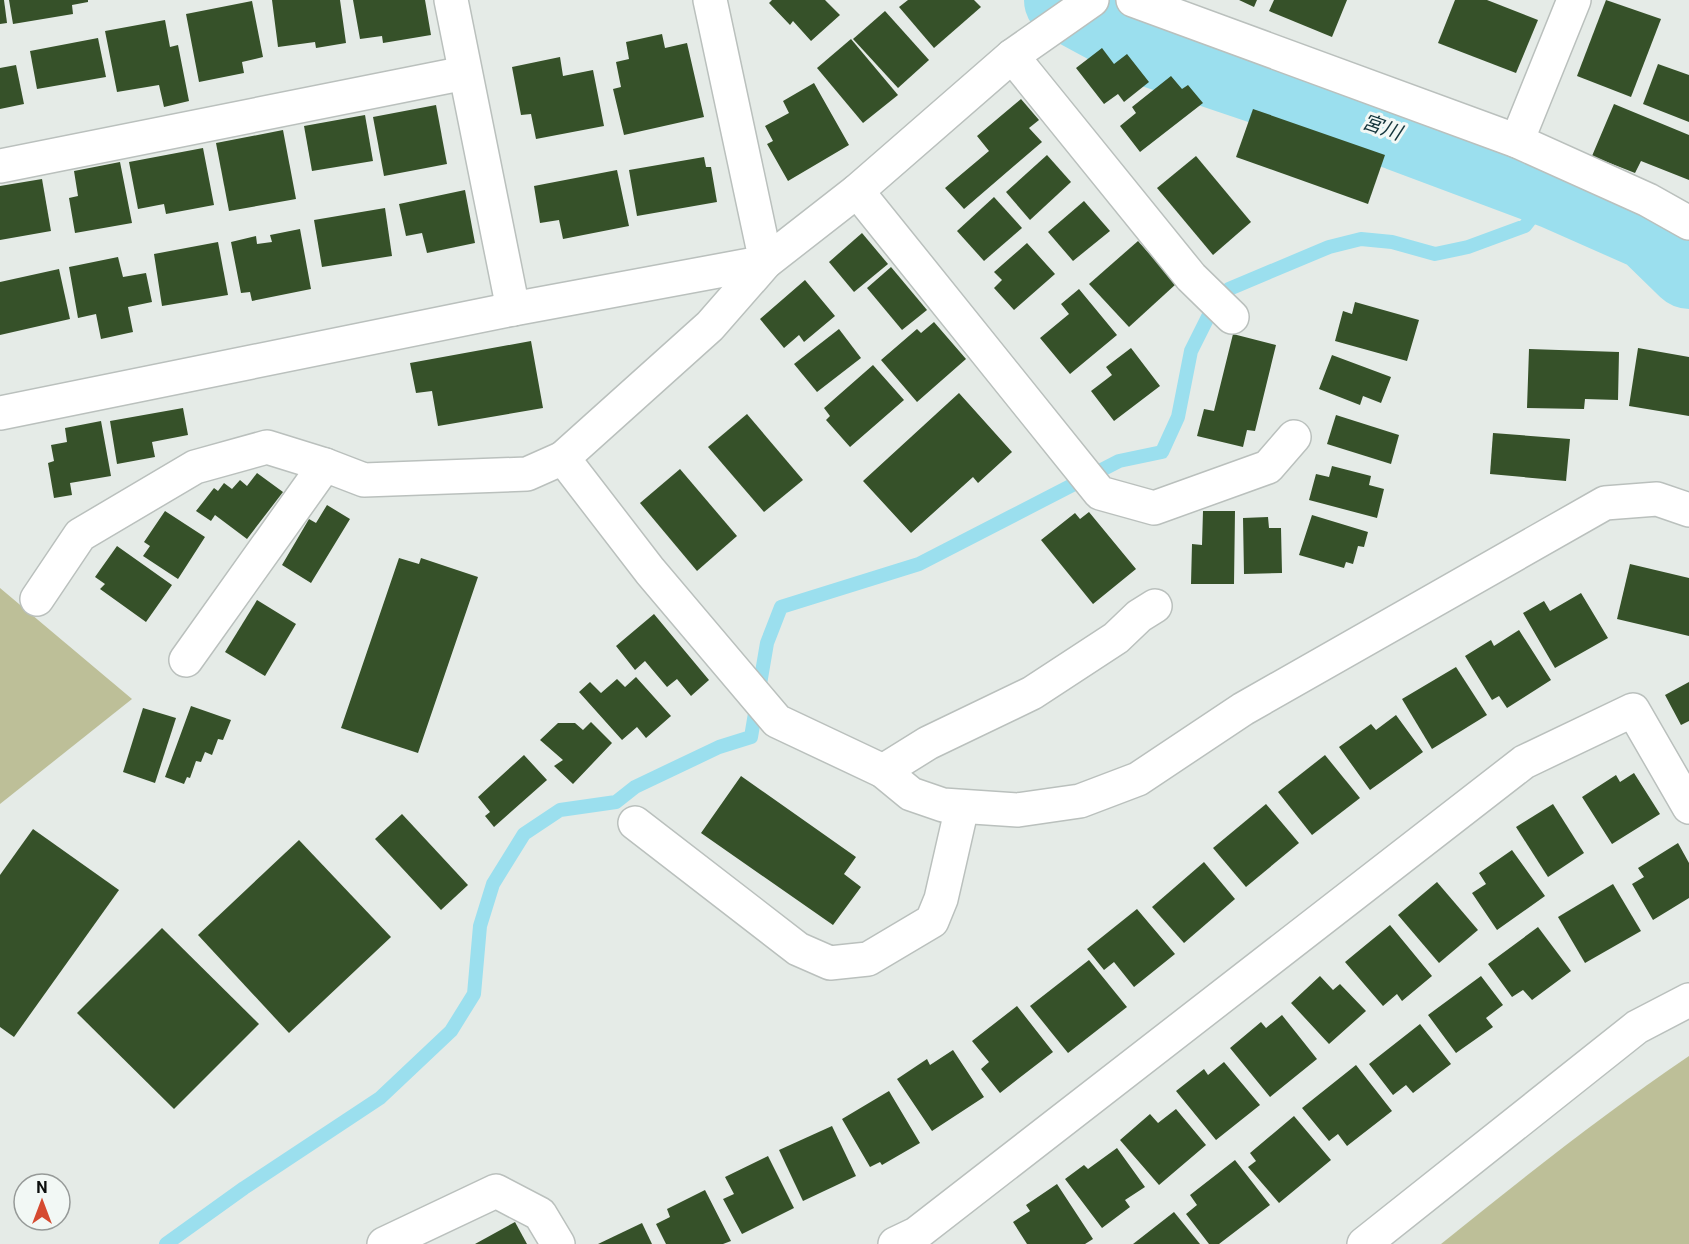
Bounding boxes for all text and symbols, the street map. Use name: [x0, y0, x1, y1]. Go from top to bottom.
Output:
water label: 宮川: [1359, 109, 1407, 146]
north arrow: [12, 1172, 72, 1232]
text: N: [36, 1178, 48, 1197]

